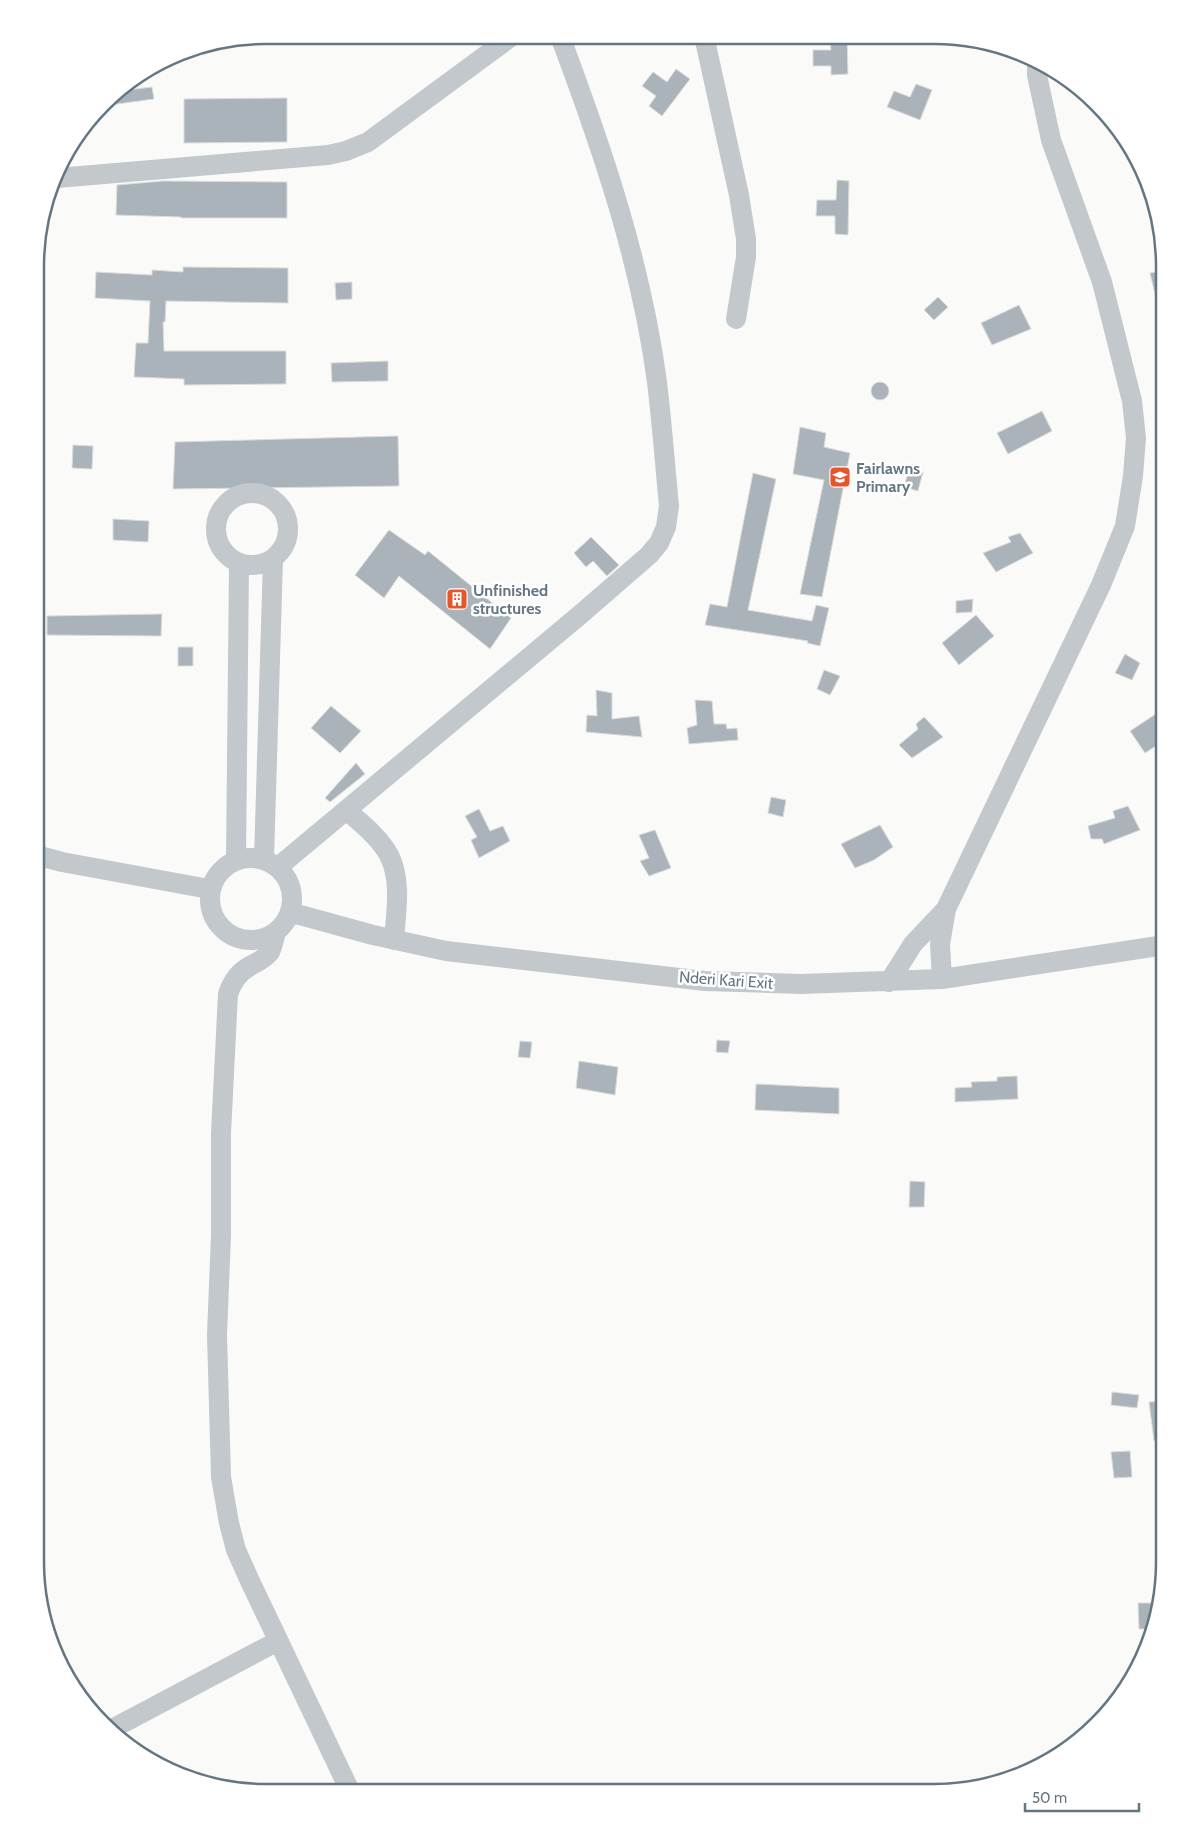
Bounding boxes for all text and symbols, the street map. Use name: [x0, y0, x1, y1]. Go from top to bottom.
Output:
place label: Fairlawns Primary: [856, 459, 920, 496]
school or university icon: Fairlawns Primary: [828, 465, 852, 489]
place label: Unfinished structures: [473, 581, 548, 618]
building icon: Unfinished structures: [445, 587, 469, 611]
street label: Nderi Kari Exit: [678, 967, 774, 993]
scale bar: [1025, 1780, 1139, 1812]
text: 50 m: [1032, 1789, 1067, 1807]

